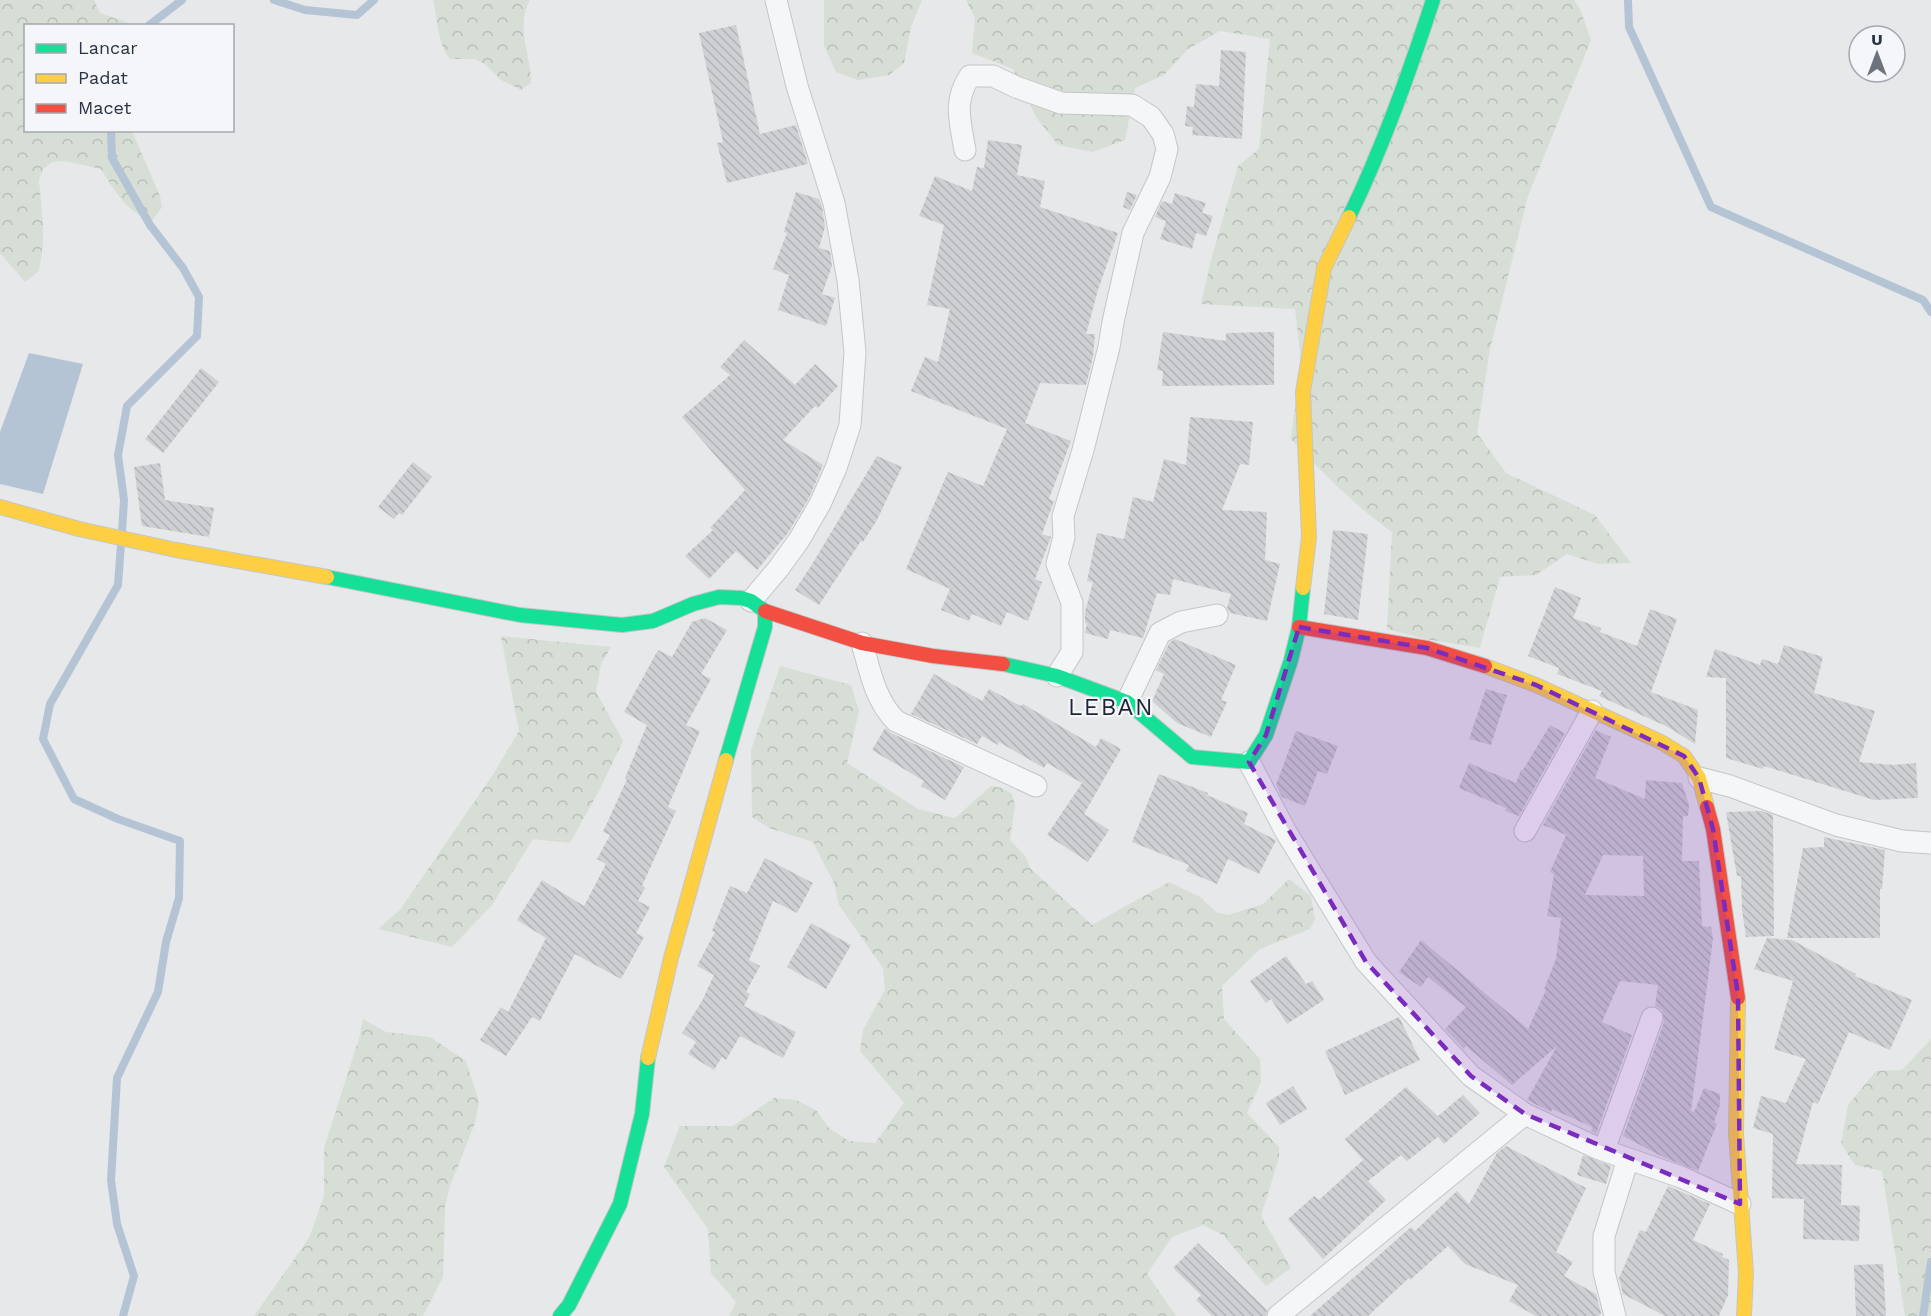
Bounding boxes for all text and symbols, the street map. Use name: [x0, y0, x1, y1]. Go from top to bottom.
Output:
legend: [24, 24, 234, 132]
north arrow: [1847, 24, 1907, 84]
text: U: [1871, 30, 1883, 49]
text: Lancar: [78, 37, 138, 58]
text: Padat: [78, 67, 128, 88]
text: Macet: [78, 97, 132, 118]
district label: LEBAN: [1068, 693, 1154, 721]

